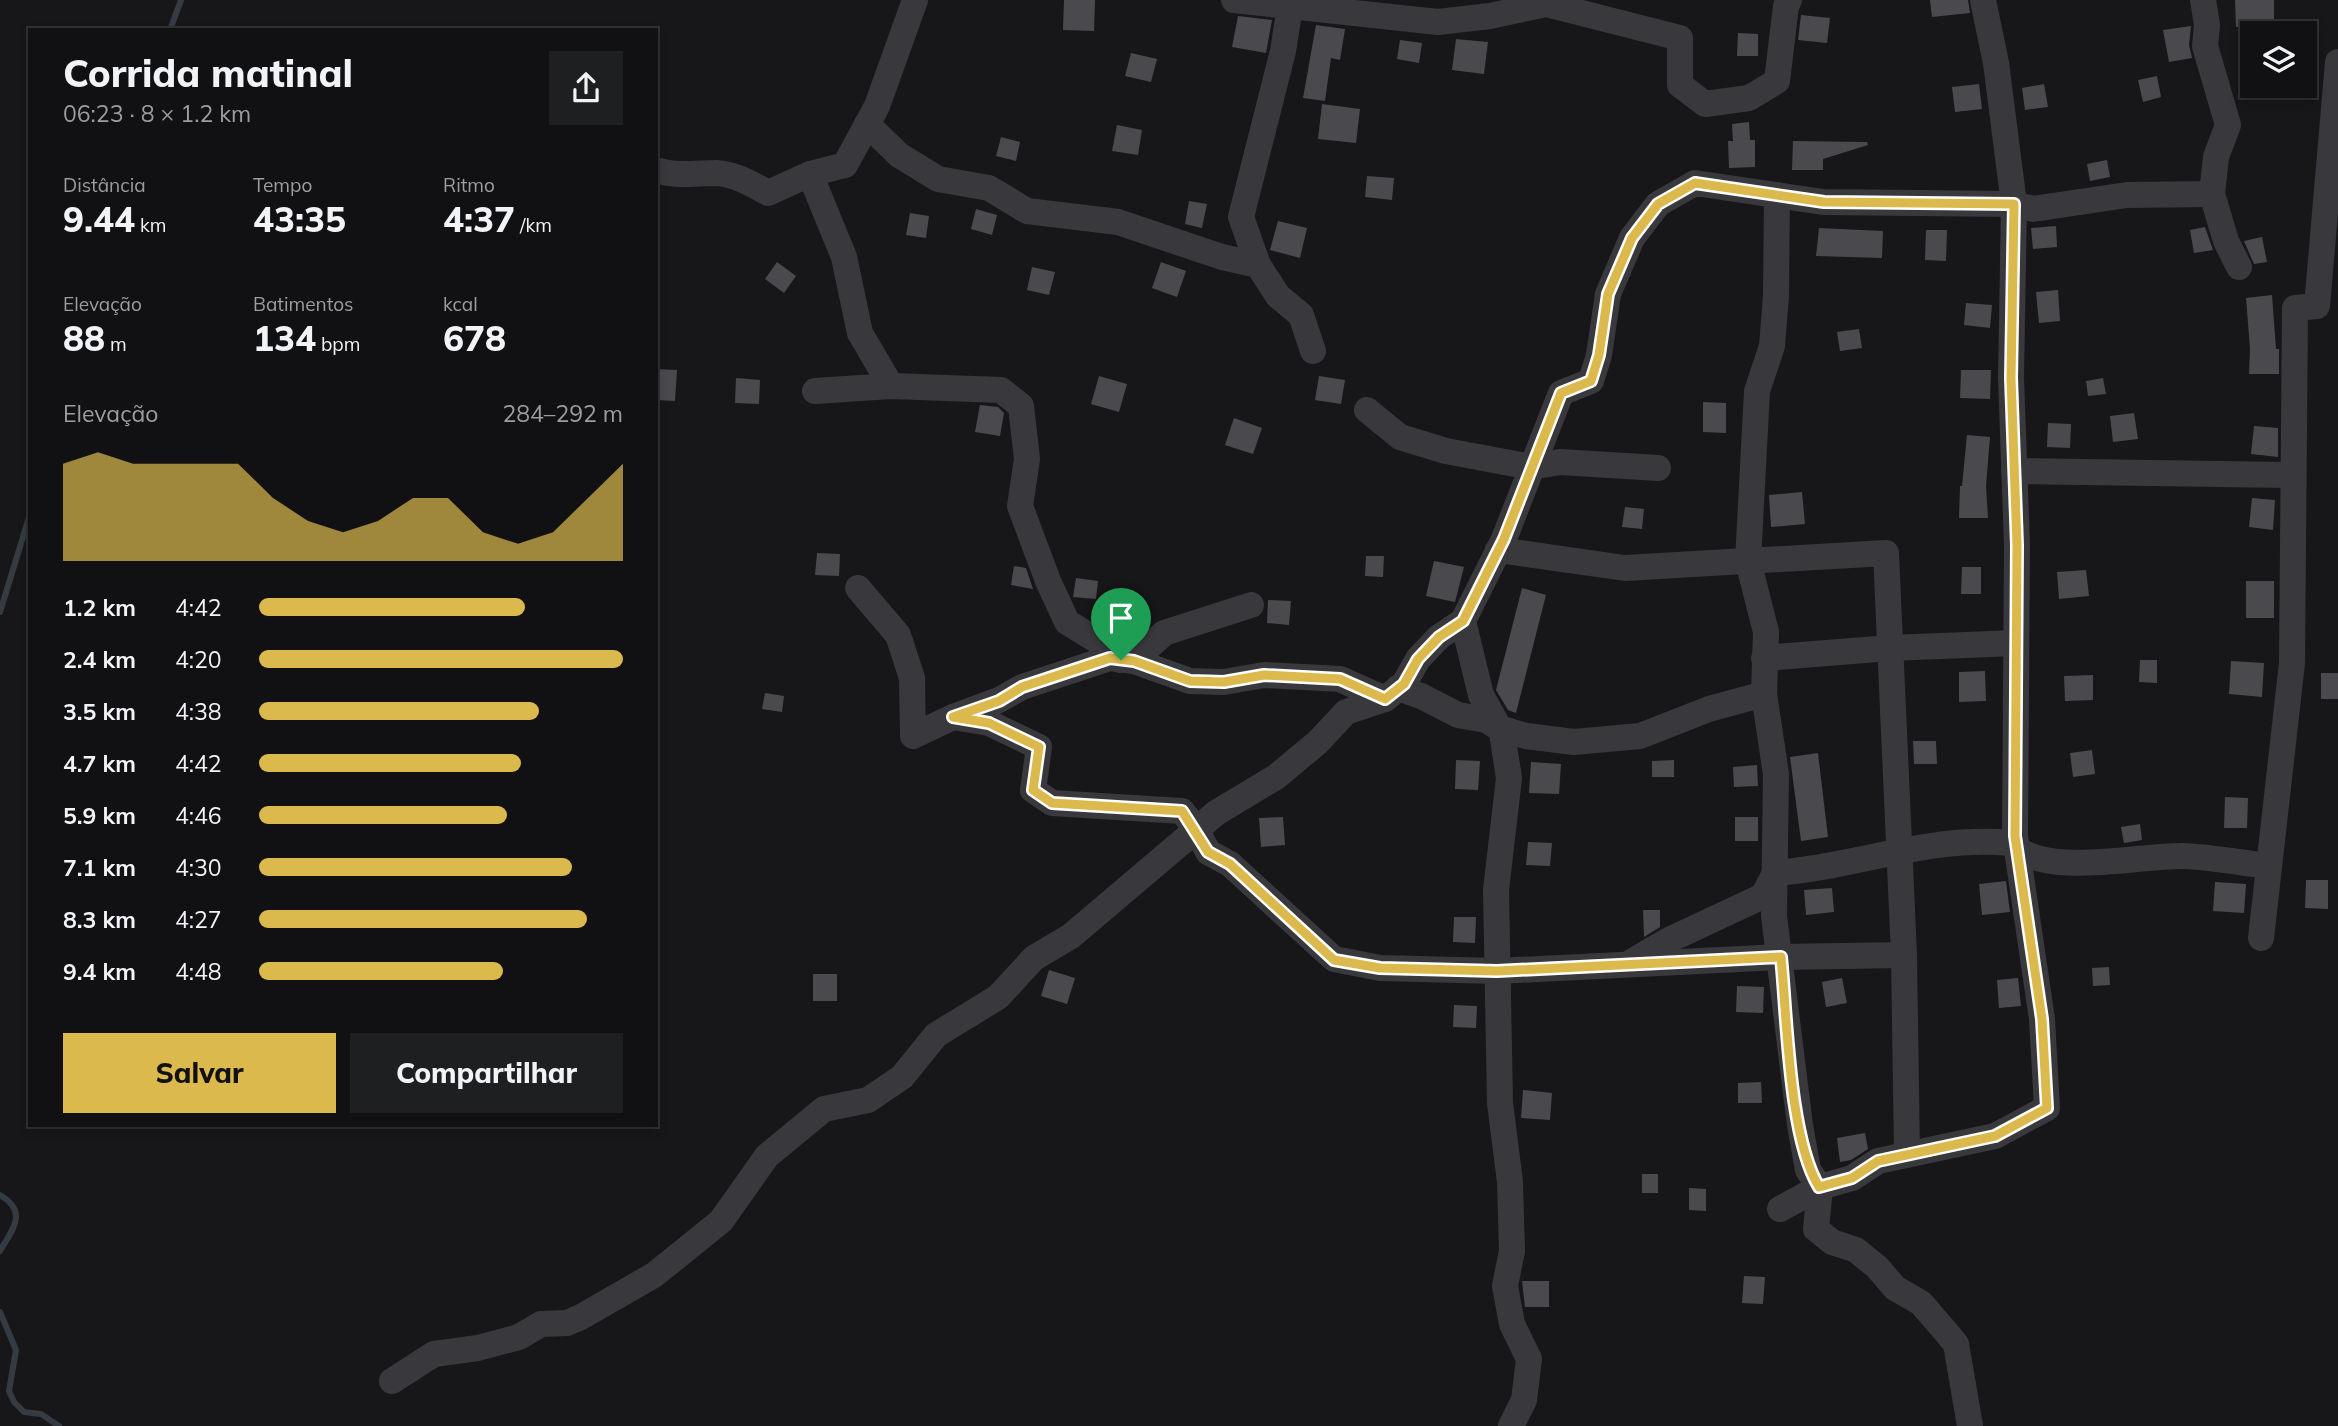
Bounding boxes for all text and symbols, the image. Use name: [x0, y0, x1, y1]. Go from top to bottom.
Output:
map controls: [2240, 21, 2317, 98]
button: layers: [2240, 21, 2317, 98]
text: Corrida matinal: [63, 49, 353, 97]
button: share: [549, 51, 623, 125]
text: 06:23 · 8 × 1.2 km: [63, 99, 251, 128]
text: Distância: [63, 173, 146, 197]
text: Tempo: [253, 173, 312, 197]
text: Ritmo: [443, 173, 495, 197]
text: 9.44: [63, 197, 135, 241]
text: 43:35: [253, 197, 346, 241]
text: 4:37: [443, 197, 515, 241]
text: km: [135, 213, 167, 237]
text: /km: [515, 213, 552, 237]
text: Elevação: [63, 292, 142, 316]
text: Batimentos: [253, 292, 353, 316]
text: kcal: [443, 292, 478, 316]
text: 88: [63, 316, 105, 360]
text: 134: [253, 316, 316, 360]
text: 678: [443, 316, 506, 360]
text: m: [105, 332, 127, 356]
text: bpm: [316, 332, 360, 356]
text: Elevação: [63, 399, 158, 428]
text: 284–292 m: [502, 399, 623, 428]
pin: [1091, 588, 1151, 660]
text: 1.2 km: [63, 593, 136, 622]
text: 4:42: [175, 593, 222, 622]
icon: arrive: [1102, 599, 1140, 637]
text: 2.4 km: [63, 645, 136, 674]
text: 4:20: [175, 645, 222, 674]
text: 3.5 km: [63, 697, 136, 726]
text: 4:38: [175, 697, 222, 726]
text: 4.7 km: [63, 749, 136, 778]
text: 4:42: [175, 749, 222, 778]
text: 5.9 km: [63, 801, 136, 830]
text: 4:46: [175, 801, 222, 830]
text: 7.1 km: [63, 853, 136, 882]
text: 4:30: [175, 853, 222, 882]
text: 8.3 km: [63, 905, 136, 934]
text: 4:27: [175, 905, 222, 934]
text: 9.4 km: [63, 957, 136, 986]
text: 4:48: [175, 957, 222, 986]
button: Salvar: [63, 1033, 336, 1113]
button: Compartilhar: [350, 1033, 623, 1113]

